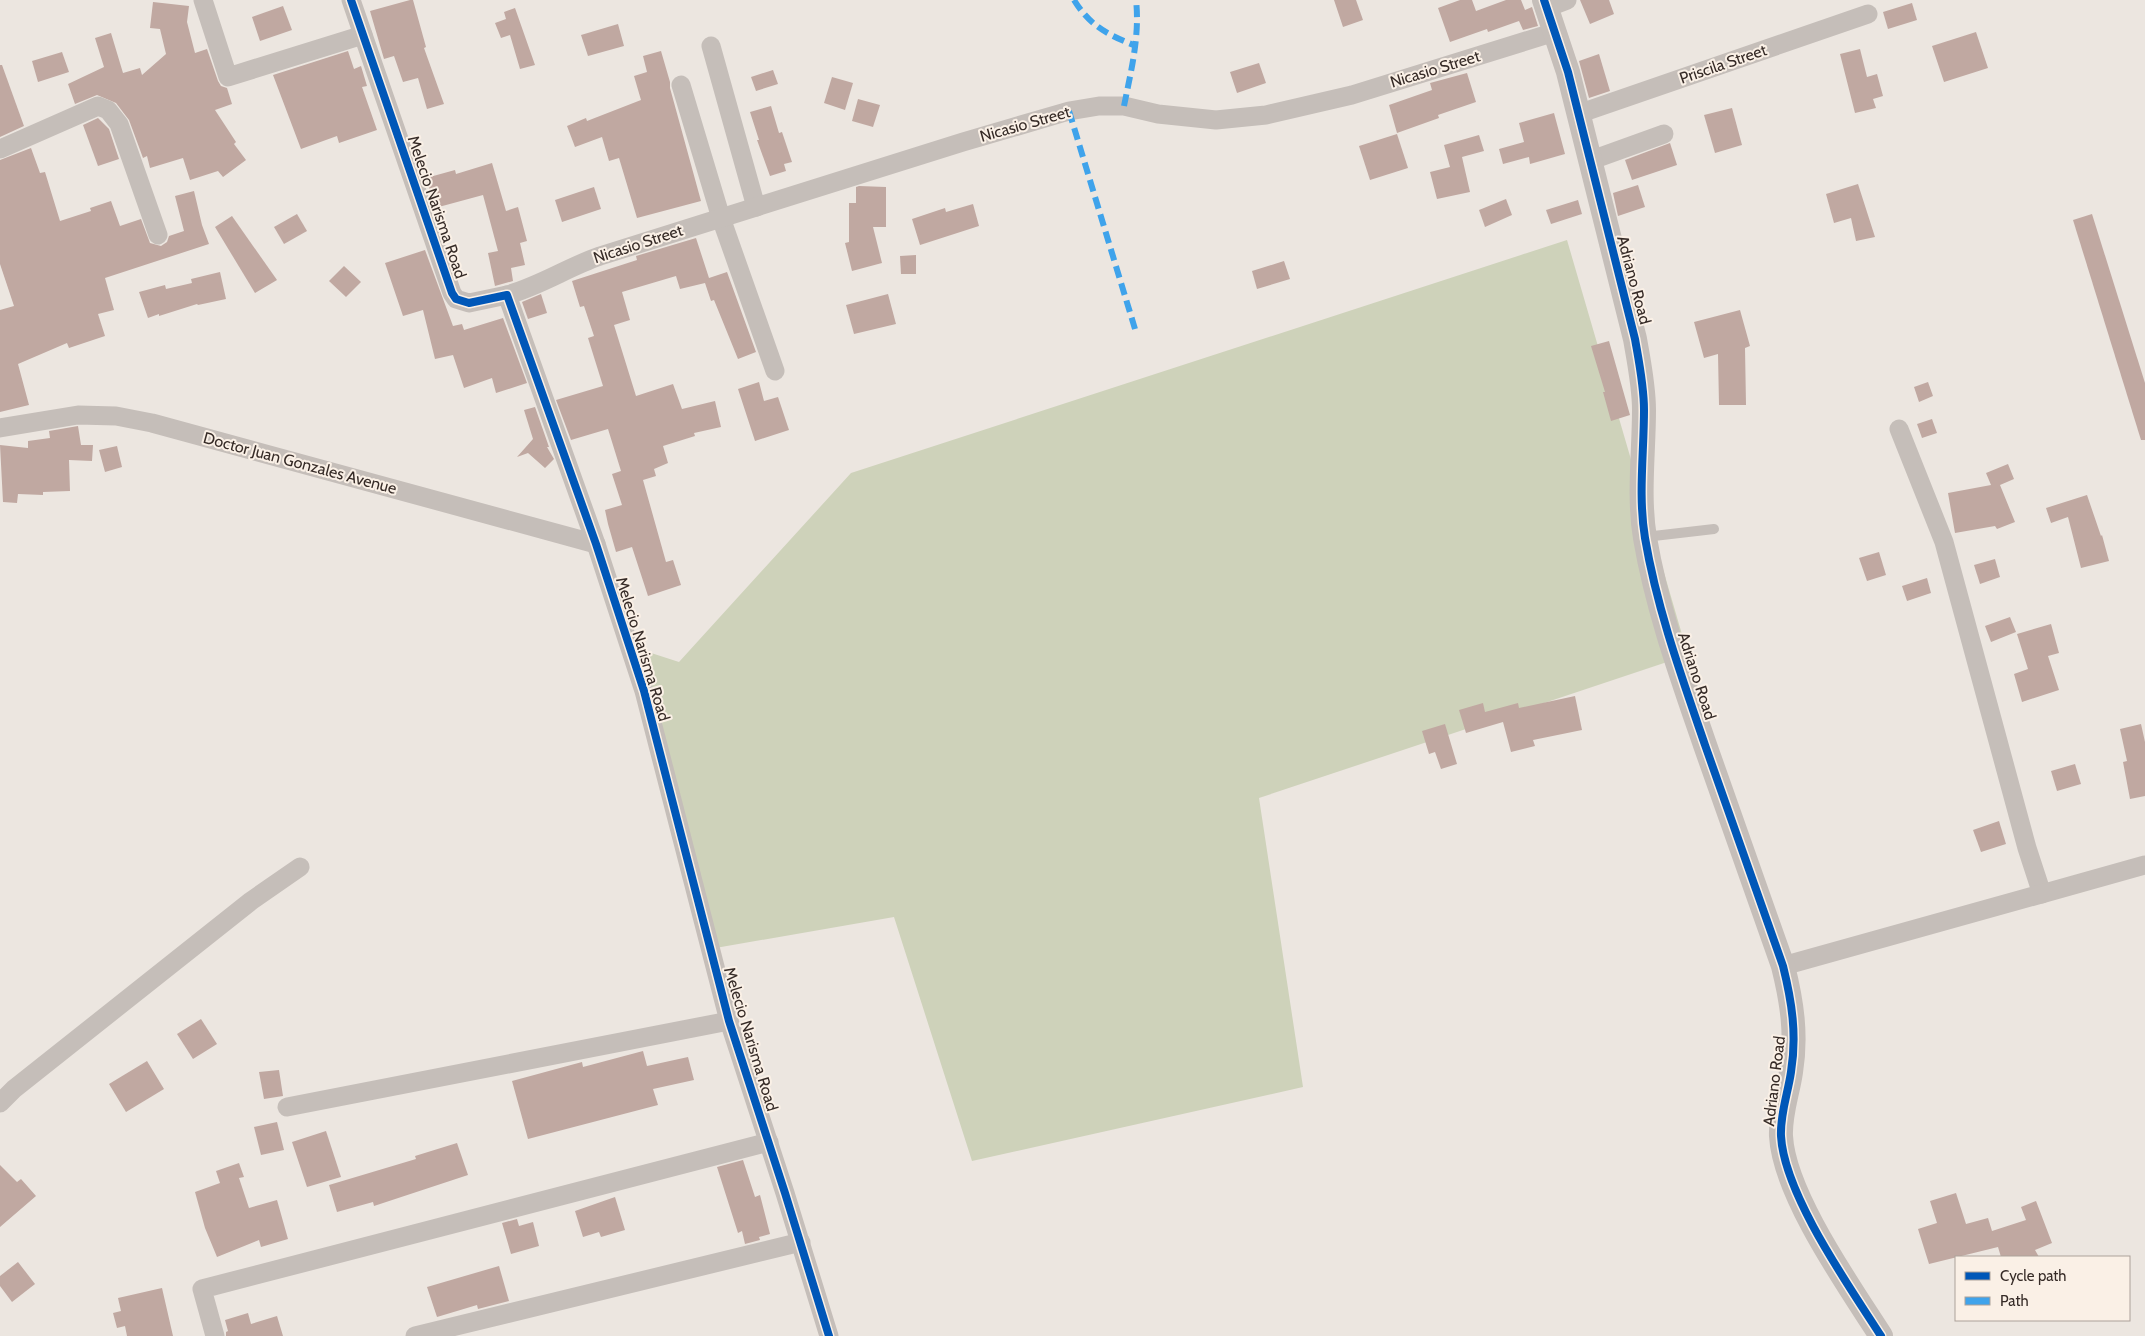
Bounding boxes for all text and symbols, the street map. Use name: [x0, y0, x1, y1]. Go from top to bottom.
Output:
street label: Priscila Street: [1677, 40, 1770, 88]
street label: Nicasio Street: [1388, 46, 1483, 92]
street label: Nicasio Street: [978, 102, 1073, 146]
street label: Melecio Narisma Road: [404, 133, 470, 281]
street label: Nicasio Street: [591, 220, 686, 267]
street label: Adriano Road: [1613, 234, 1655, 326]
street label: Doctor Juan Gonzales Avenue: [201, 428, 399, 498]
street label: Melecio Narisma Road: [612, 575, 674, 723]
street label: Adriano Road: [1674, 630, 1720, 722]
street label: Melecio Narisma Road: [720, 965, 782, 1113]
street label: Adriano Road: [1759, 1035, 1789, 1127]
legend: [1955, 1256, 2130, 1321]
text: Cycle path: [2000, 1267, 2066, 1285]
text: Path: [2000, 1292, 2029, 1310]

